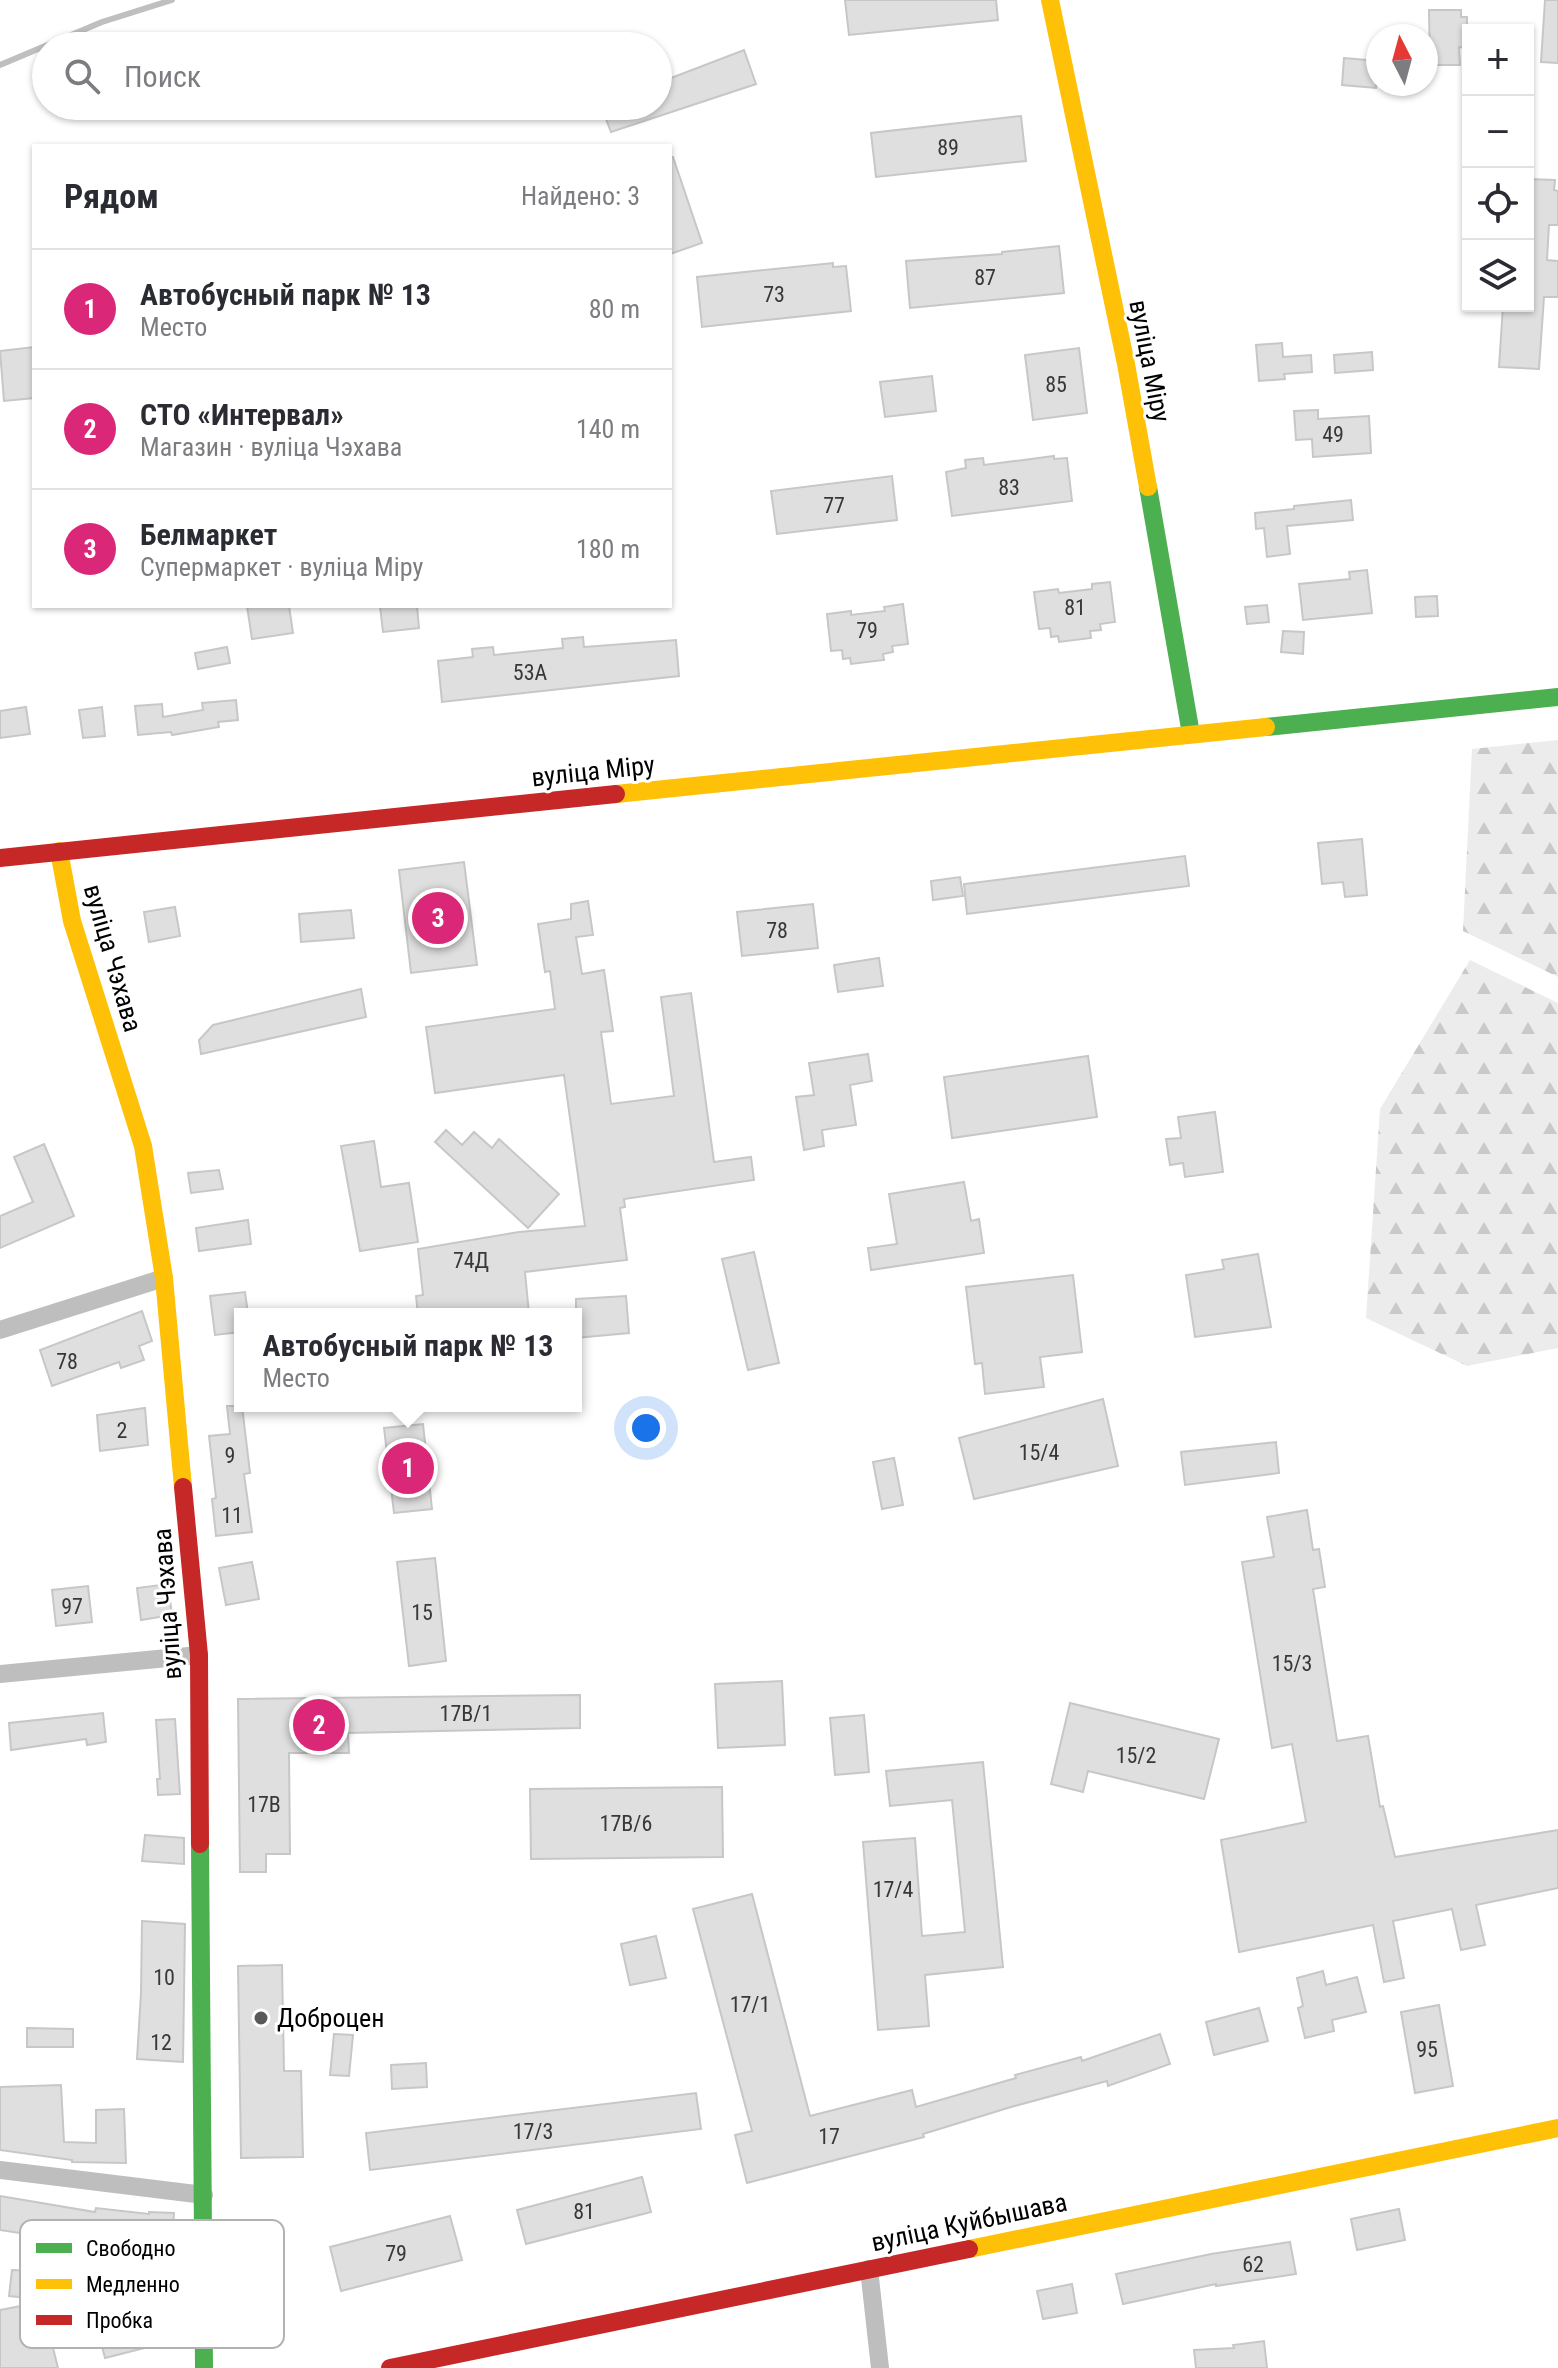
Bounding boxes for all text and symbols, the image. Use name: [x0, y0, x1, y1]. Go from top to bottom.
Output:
north arrow: [1366, 24, 1438, 96]
map controls: [1462, 24, 1534, 312]
button: +: [1462, 24, 1534, 96]
search box: [32, 32, 672, 120]
icon: search: [60, 54, 104, 98]
text: Поиск: [124, 59, 201, 94]
button: −: [1462, 96, 1534, 168]
house number: 89: [937, 135, 959, 160]
button: locate: [1462, 168, 1534, 240]
text: Рядом: [64, 176, 159, 216]
text: Найдено: 3: [521, 181, 640, 211]
button: layers: [1462, 240, 1534, 312]
house number: 87: [974, 265, 996, 290]
text: Автобусный парк № 13: [140, 277, 431, 312]
house number: 73: [763, 282, 785, 307]
text: 1: [83, 294, 97, 324]
text: 80 m: [589, 294, 640, 324]
street label: вуліца Міру: [1123, 297, 1177, 425]
text: Место: [140, 312, 207, 342]
house number: 85: [1045, 372, 1067, 397]
text: СТО «Интервал»: [140, 397, 344, 432]
text: 2: [83, 414, 97, 444]
text: 140 m: [576, 414, 640, 444]
house number: 49: [1322, 422, 1344, 447]
text: Магазин · вуліца Чэхава: [140, 432, 402, 462]
house number: 83: [998, 475, 1020, 500]
house number: 77: [823, 493, 845, 518]
text: Белмаркет: [140, 517, 277, 552]
text: 3: [83, 534, 97, 564]
text: 180 m: [576, 534, 640, 564]
text: Супермаркет · вуліца Міру: [140, 552, 423, 582]
house number: 81: [1064, 595, 1086, 620]
house number: 79: [856, 618, 878, 643]
house number: 53А: [513, 660, 548, 685]
street label: вуліца Міру: [530, 750, 656, 792]
street label: вуліца Чэхава: [78, 881, 148, 1035]
pin: 3: [412, 888, 464, 948]
house number: 78: [766, 918, 788, 943]
house number: 74Д: [453, 1248, 489, 1273]
popup: [234, 1308, 582, 1412]
text: Автобусный парк № 13: [262, 1328, 554, 1363]
house number: 78: [56, 1349, 78, 1374]
text: Место: [262, 1363, 330, 1393]
your location: [626, 1408, 666, 1448]
house number: 2: [117, 1418, 127, 1443]
pin: 1: [382, 1438, 434, 1498]
house number: 15/4: [1019, 1440, 1060, 1465]
house number: 9: [225, 1443, 235, 1468]
house number: 11: [221, 1503, 243, 1528]
street label: вуліца Чэхава: [147, 1527, 187, 1681]
house number: 97: [61, 1594, 83, 1619]
house number: 15: [411, 1600, 433, 1625]
house number: 15/3: [1272, 1651, 1312, 1676]
pin: 2: [293, 1695, 345, 1755]
house number: 17В/1: [440, 1701, 492, 1726]
house number: 15/2: [1116, 1743, 1156, 1768]
house number: 17В: [247, 1792, 281, 1817]
house number: 17В/6: [600, 1811, 652, 1836]
house number: 17/4: [873, 1877, 914, 1902]
house number: 10: [153, 1965, 175, 1990]
house number: 17/1: [730, 1992, 770, 2017]
place label: Доброцен: [277, 2003, 385, 2033]
marker: Доброцен: [252, 2009, 270, 2027]
house number: 12: [150, 2030, 172, 2055]
house number: 95: [1416, 2037, 1438, 2062]
house number: 17/3: [513, 2119, 553, 2144]
house number: 17: [818, 2124, 840, 2149]
street label: вуліца Куйбышава: [868, 2187, 1070, 2257]
house number: 81: [573, 2199, 595, 2224]
legend: [20, 2220, 284, 2348]
text: Свободно: [86, 2236, 176, 2261]
house number: 79: [385, 2241, 407, 2266]
house number: 62: [1242, 2252, 1264, 2277]
text: Медленно: [86, 2272, 180, 2297]
text: Пробка: [86, 2308, 153, 2333]

